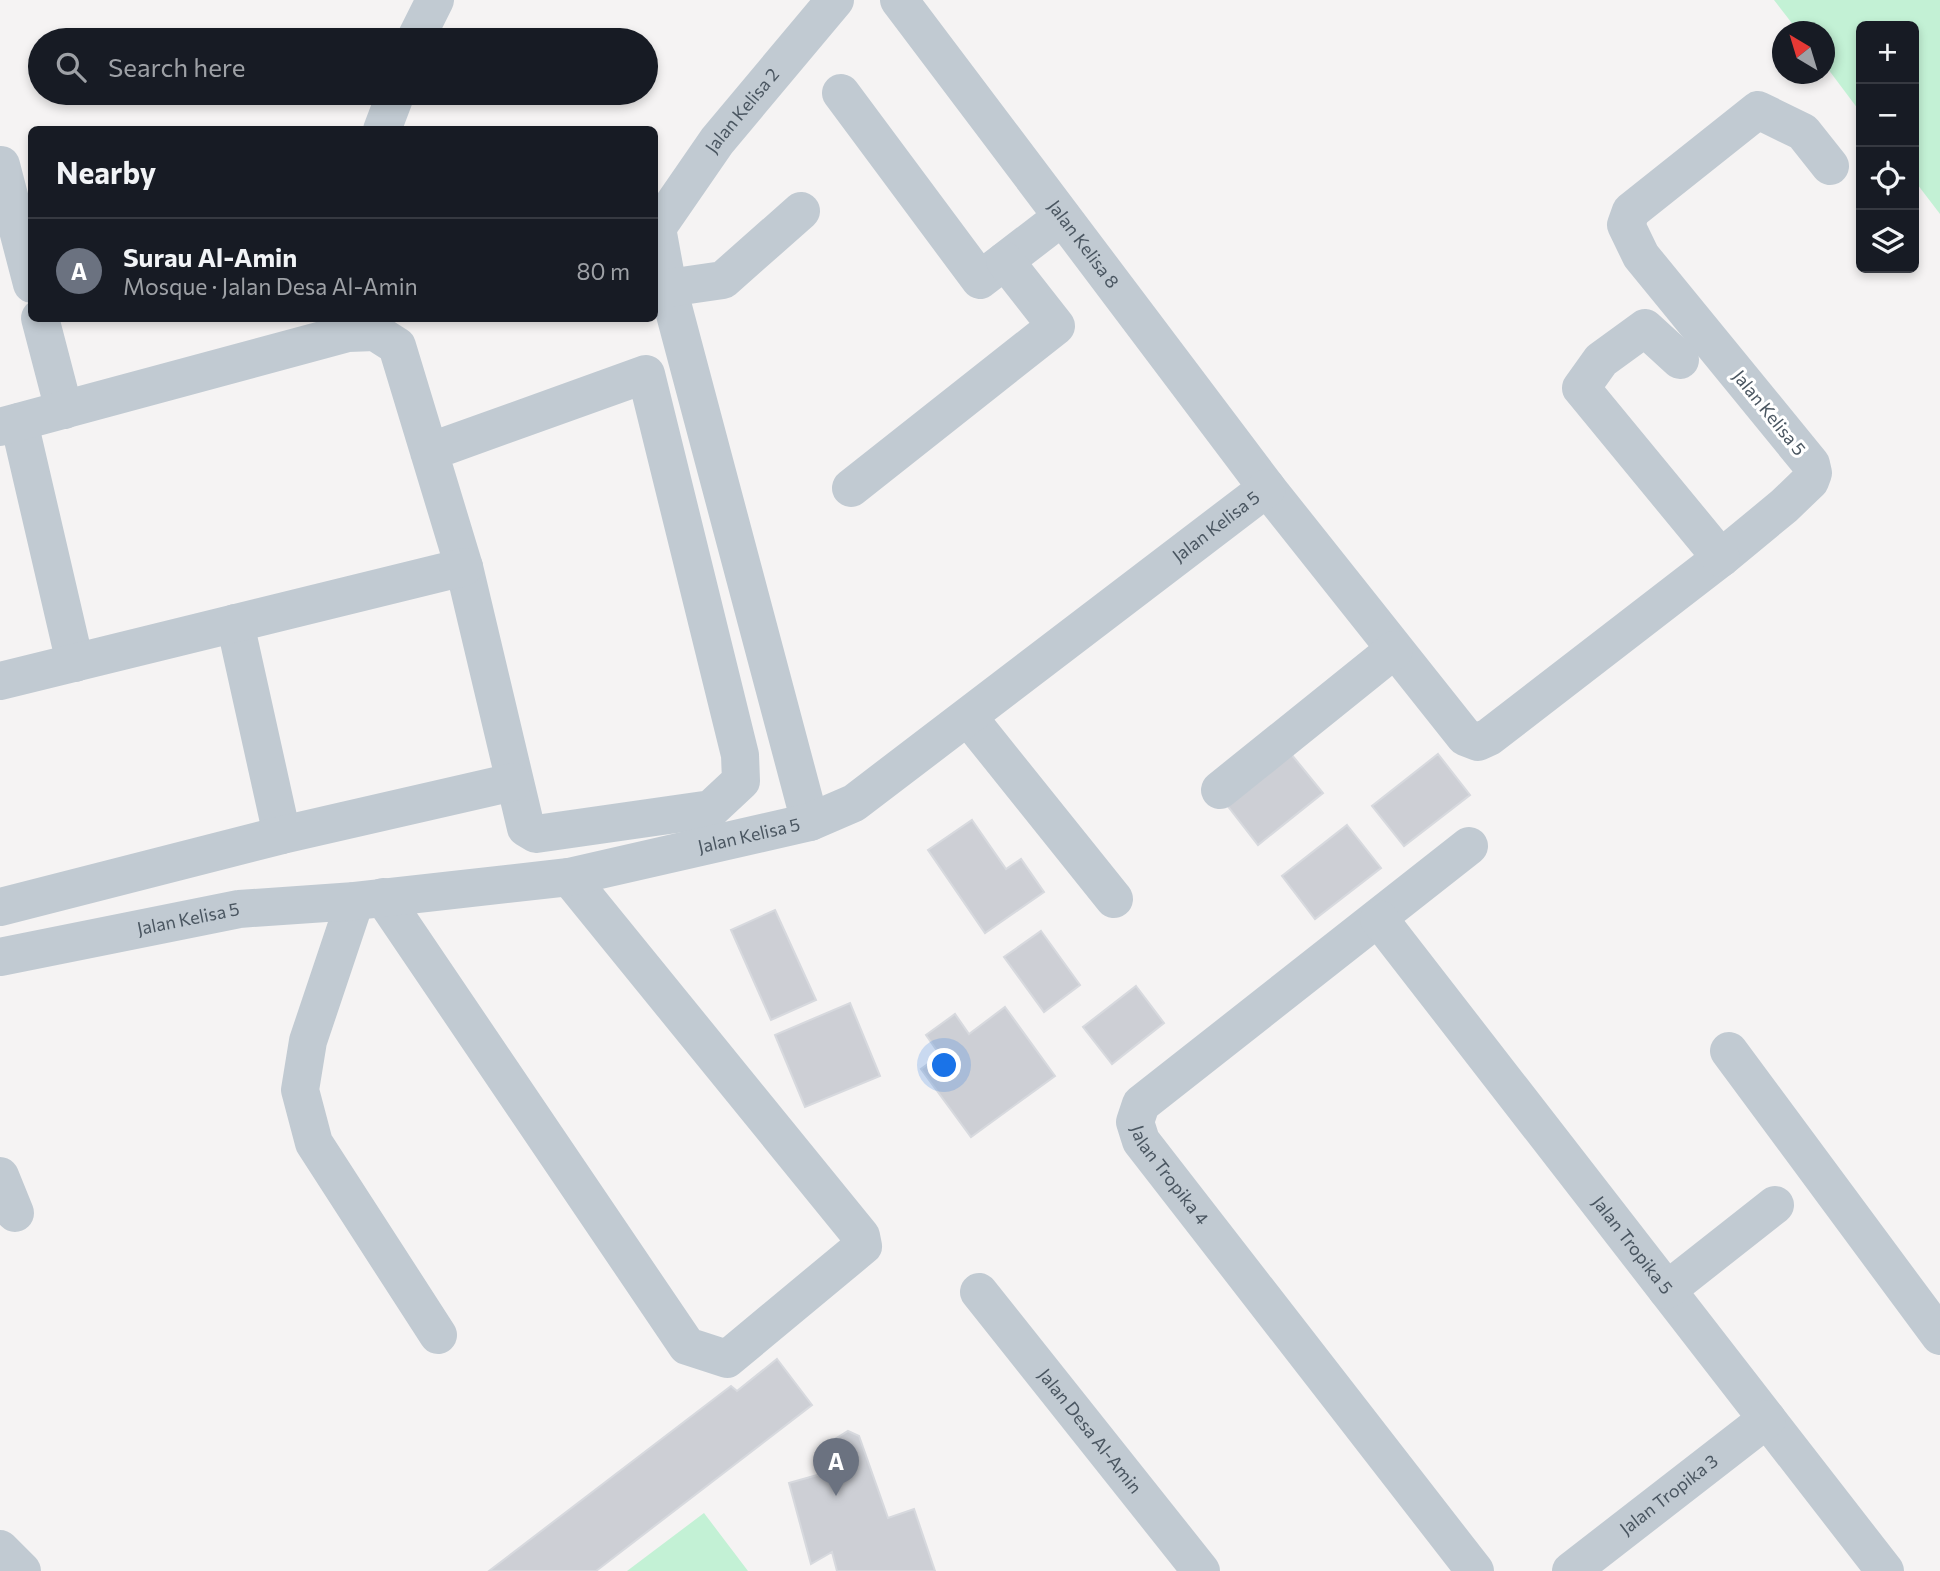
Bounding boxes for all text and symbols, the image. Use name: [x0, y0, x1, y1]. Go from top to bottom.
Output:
north arrow: [1772, 21, 1835, 84]
map controls: [1856, 21, 1919, 273]
button: +: [1856, 21, 1919, 84]
search box: [28, 28, 658, 105]
icon: search: [52, 48, 90, 86]
text: Search here: [108, 51, 246, 82]
street label: Jalan Kelisa 2: [700, 63, 783, 157]
button: −: [1856, 84, 1919, 147]
button: locate: [1856, 147, 1919, 210]
text: Nearby: [56, 153, 156, 190]
street label: Jalan Kelisa 8: [1044, 195, 1124, 292]
button: layers: [1856, 210, 1919, 273]
text: Surau Al-Amin: [123, 241, 297, 272]
text: A: [71, 257, 87, 285]
text: 80 m: [577, 257, 630, 285]
text: Mosque · Jalan Desa Al-Amin: [123, 272, 418, 300]
street label: Jalan Kelisa 5: [1729, 365, 1811, 460]
street label: Jalan Kelisa 5: [1168, 486, 1264, 566]
street label: Jalan Kelisa 5: [696, 813, 802, 857]
street label: Jalan Kelisa 5: [135, 897, 241, 939]
your location: [927, 1048, 961, 1082]
street label: Jalan Tropika 4: [1127, 1122, 1214, 1229]
street label: Jalan Tropika 5: [1588, 1191, 1678, 1298]
street label: Jalan Desa Al-Amin: [1034, 1364, 1147, 1498]
pin: A: [813, 1438, 859, 1496]
street label: Jalan Tropika 3: [1615, 1449, 1722, 1539]

